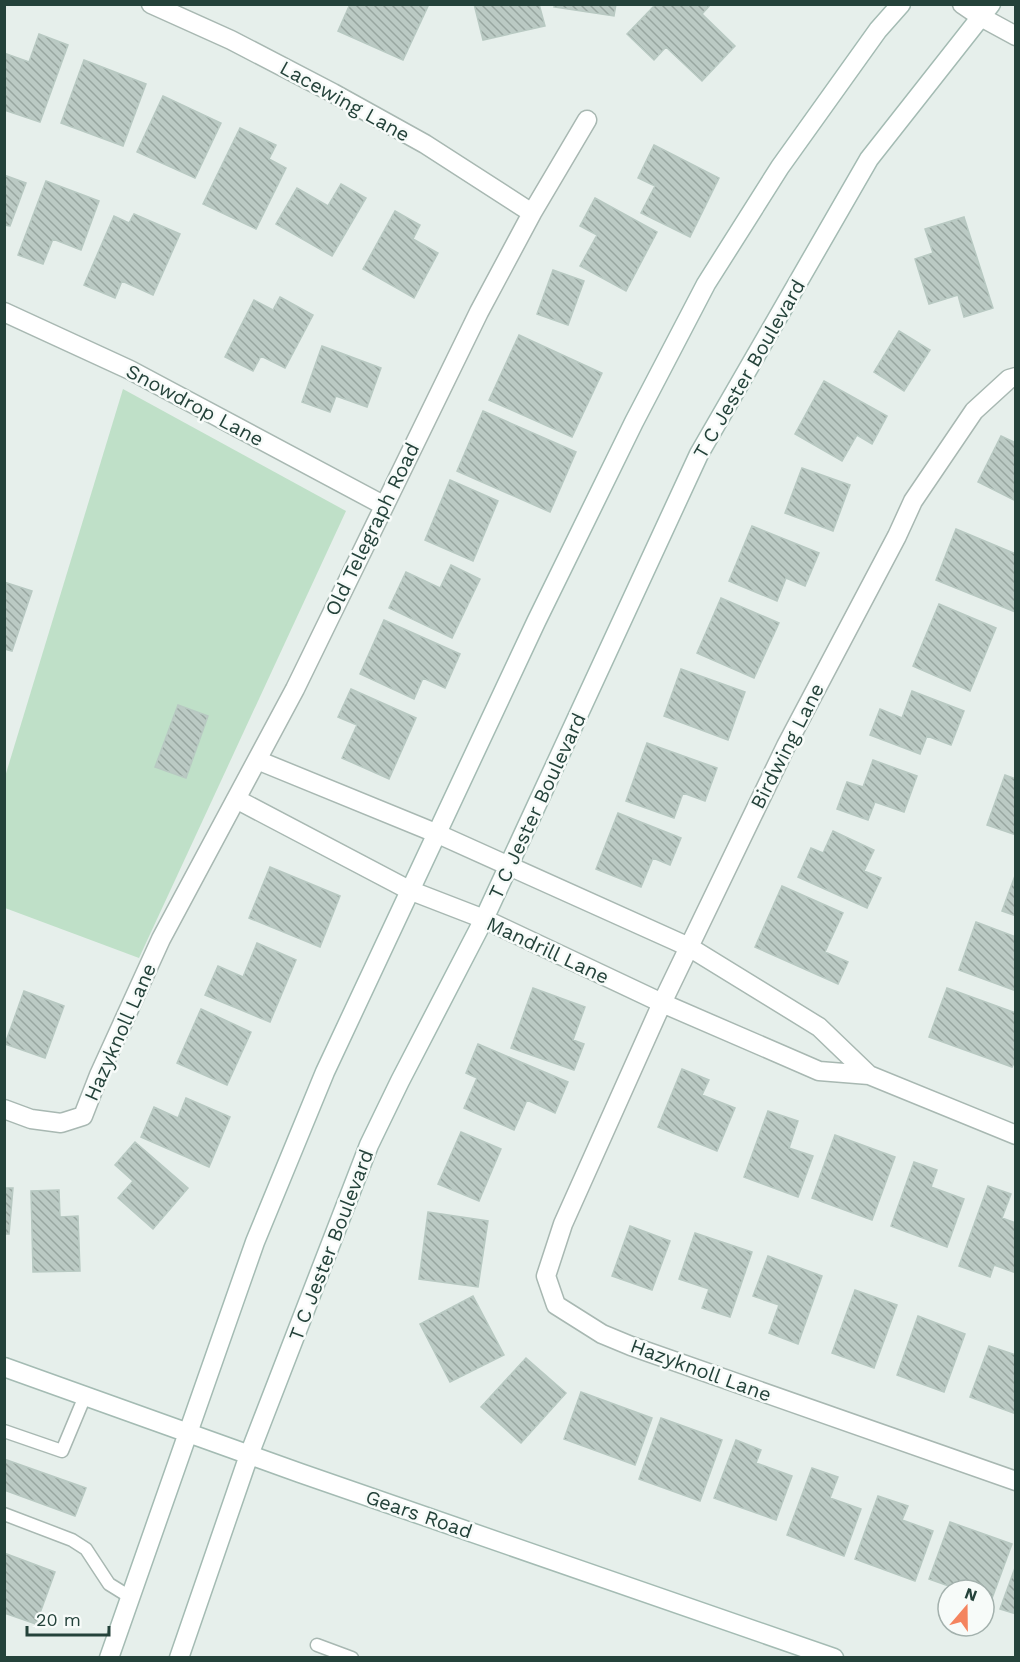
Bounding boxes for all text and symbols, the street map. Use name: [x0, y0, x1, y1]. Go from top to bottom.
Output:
street label: Lacewing Lane: [276, 55, 414, 147]
street label: T C Jester Boulevard: [688, 275, 810, 463]
street label: Snowdrop Lane: [122, 359, 268, 451]
street label: Old Telegraph Road: [320, 439, 424, 619]
street label: Birdwing Lane: [745, 679, 829, 813]
street label: T C Jester Boulevard: [483, 709, 591, 903]
street label: Mandrill Lane: [483, 911, 613, 989]
street label: Hazyknoll Lane: [79, 959, 161, 1105]
street label: T C Jester Boulevard: [283, 1146, 379, 1344]
street label: Hazyknoll Lane: [627, 1333, 775, 1407]
street label: Gears Road: [362, 1485, 476, 1543]
north arrow: [936, 1578, 996, 1638]
text: N: [962, 1583, 980, 1605]
scale bar: [27, 1599, 110, 1637]
text: 20 m: [36, 1609, 81, 1630]

